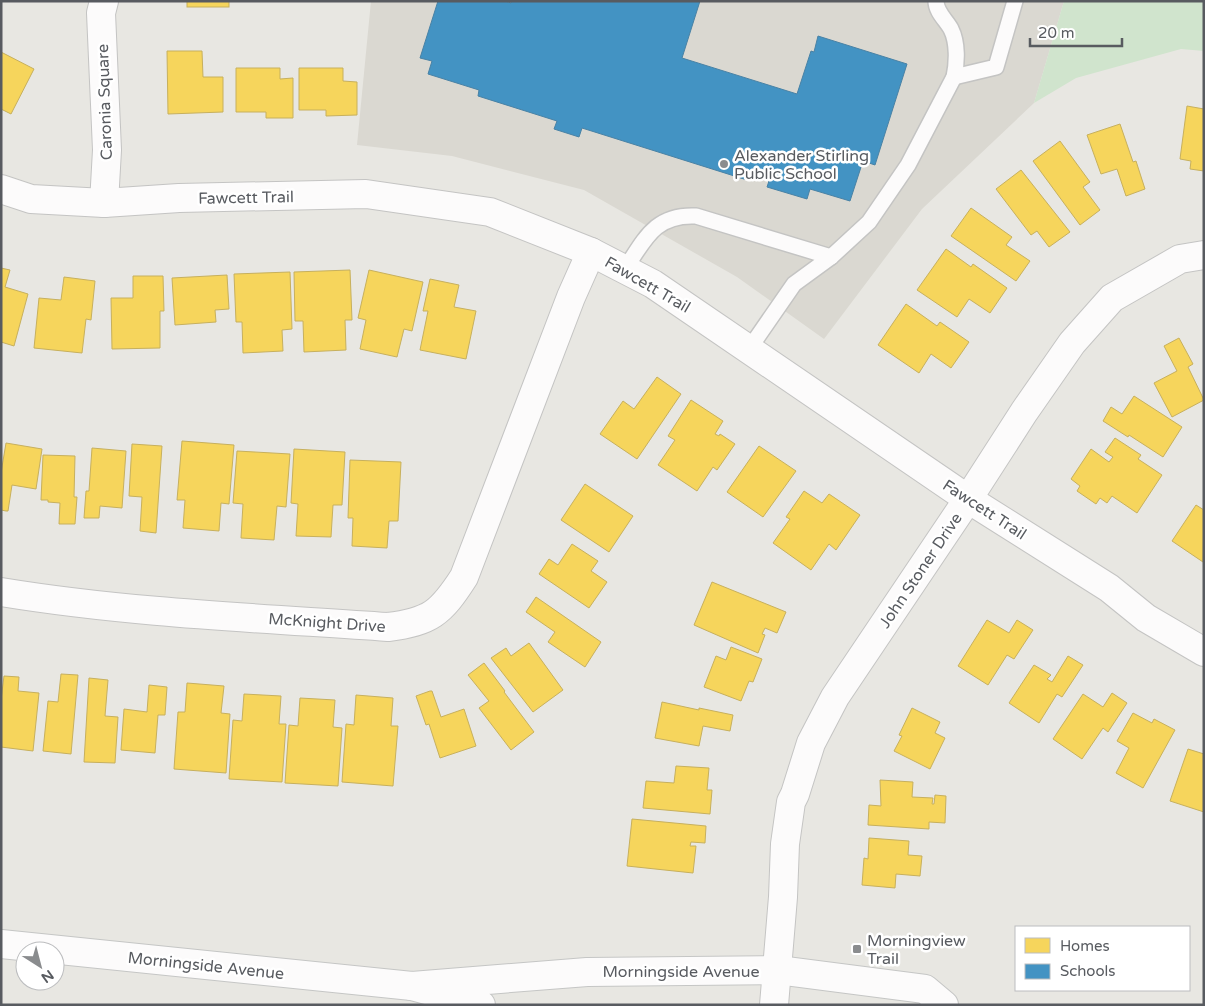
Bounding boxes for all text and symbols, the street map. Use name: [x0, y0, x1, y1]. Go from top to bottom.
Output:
scale bar: [1030, 15, 1122, 47]
text: 20 m: [1038, 24, 1075, 42]
street label: Caronia Square: [93, 44, 117, 160]
place label: Alexander Stirling Public School: [734, 146, 869, 184]
marker: Alexander Stirling Public School: [718, 158, 730, 170]
street label: Fawcett Trail: [198, 187, 294, 209]
street label: Fawcett Trail: [601, 252, 694, 317]
street label: Fawcett Trail: [939, 475, 1030, 544]
street label: John Stoner Drive: [875, 509, 967, 632]
street label: McKnight Drive: [268, 609, 386, 637]
legend: [1015, 926, 1190, 991]
place label: Morningview Trail: [867, 931, 966, 969]
text: Homes: [1060, 937, 1110, 955]
north arrow: [15, 941, 65, 991]
marker: Morningview Trail: [851, 943, 863, 955]
street label: Morningside Avenue: [127, 948, 285, 984]
street label: Morningside Avenue: [603, 962, 759, 982]
text: Schools: [1060, 962, 1116, 980]
text: N: [38, 966, 57, 986]

